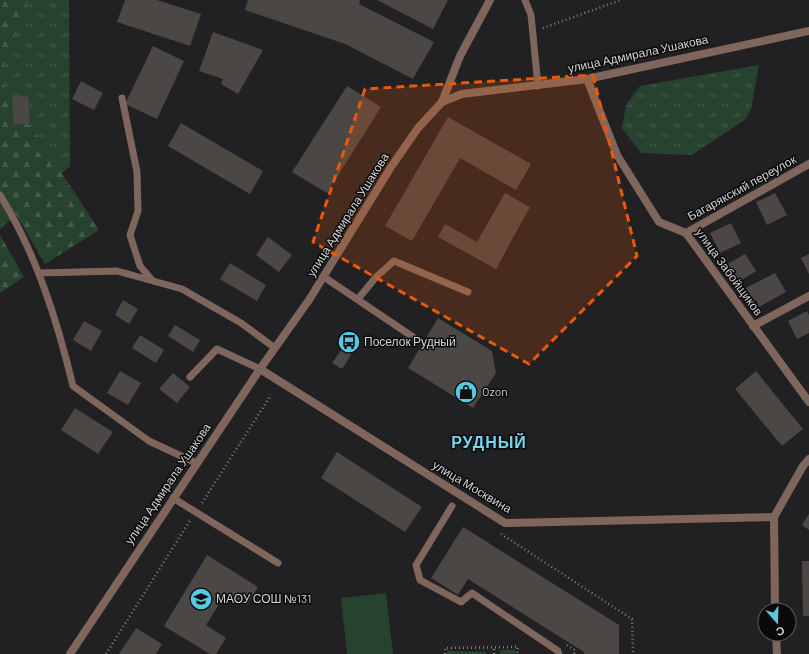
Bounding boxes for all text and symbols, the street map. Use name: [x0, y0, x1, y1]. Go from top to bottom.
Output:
street label: улица Адмирала Ушакова: [566, 31, 710, 76]
street label: улица Адмирала Ушакова: [303, 150, 392, 279]
street label: Багарякский переулок: [685, 151, 799, 224]
street label: улица Забойщиков: [693, 225, 766, 318]
bus stop icon: Поселок Рудный: [336, 329, 362, 355]
place label: Поселок Рудный: [364, 334, 456, 349]
shop icon: Ozon: [453, 379, 479, 405]
place label: Ozon: [482, 384, 508, 398]
street label: улица Адмирала Ушакова: [121, 420, 214, 547]
district label: РУДНЫЙ: [451, 432, 527, 451]
street label: улица Москвина: [430, 457, 515, 516]
school or university icon: МАОУ СОШ №131: [188, 586, 214, 612]
place label: МАОУ СОШ №131: [216, 591, 311, 605]
north arrow: [757, 602, 797, 642]
text: С: [775, 624, 787, 639]

